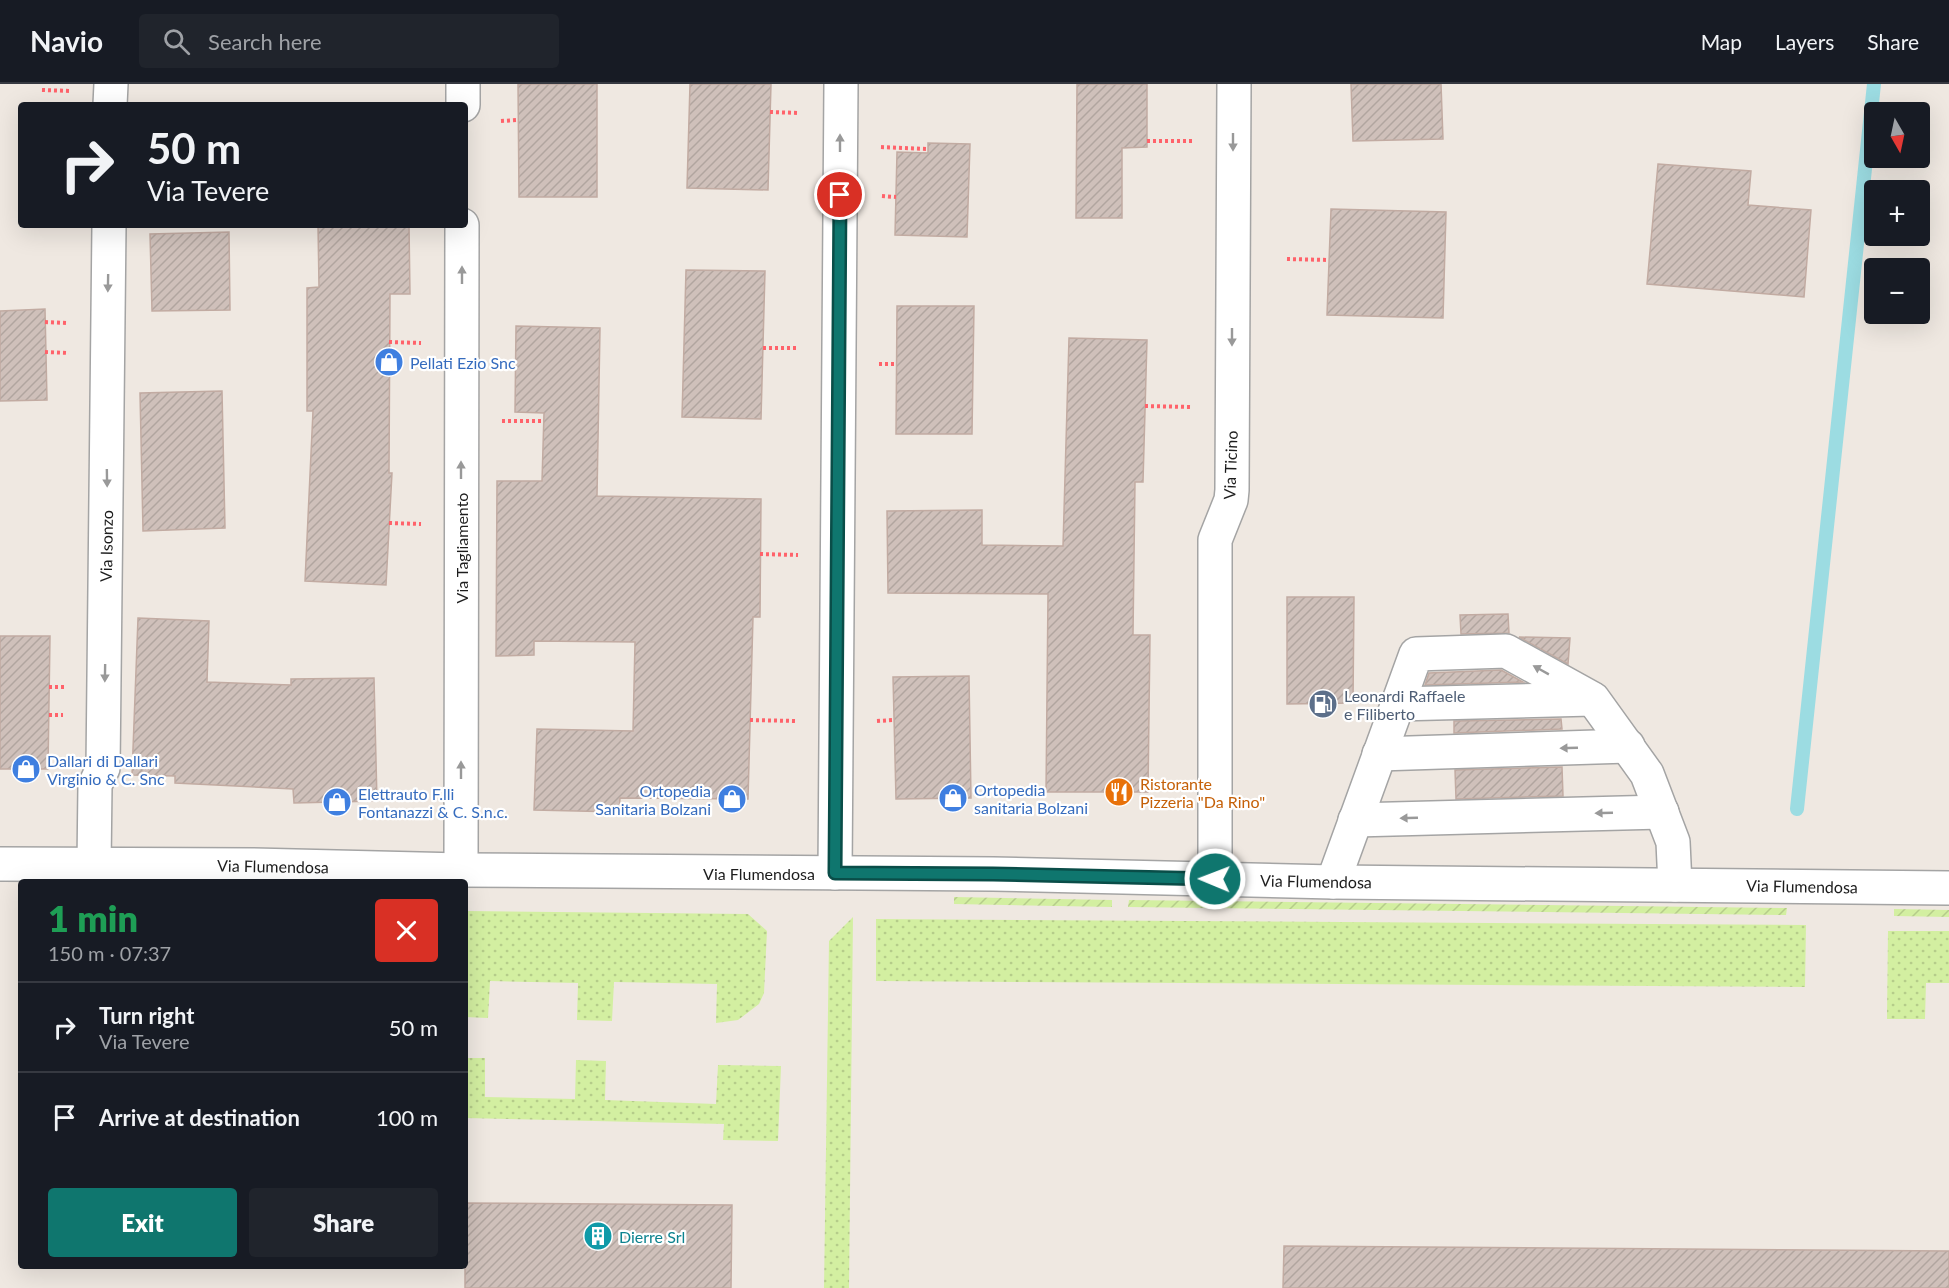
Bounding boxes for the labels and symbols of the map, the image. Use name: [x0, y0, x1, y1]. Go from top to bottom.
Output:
north arrow: [1864, 102, 1930, 168]
one-way arrow: [836, 133, 845, 152]
one-way arrow: [1228, 133, 1238, 152]
pin: [814, 169, 865, 220]
one-way arrow: [457, 265, 467, 284]
one-way arrow: [103, 274, 113, 293]
one-way arrow: [1227, 328, 1237, 347]
shop icon: Pellati Ezio Snc: [373, 346, 405, 378]
place label: Pellati Ezio Snc: [410, 353, 516, 372]
street label: Via Ticino: [1219, 430, 1241, 500]
one-way arrow: [456, 460, 466, 479]
one-way arrow: [102, 469, 112, 488]
street label: Via Tagliamento: [452, 493, 471, 603]
street label: Via Isonzo: [96, 510, 116, 582]
one-way arrow: [100, 664, 110, 683]
one-way arrow: [1532, 665, 1549, 675]
place label: Leonardi Raffaele e Filiberto: [1344, 686, 1465, 723]
fuel station icon: Leonardi Raffaele e Filiberto: [1307, 688, 1339, 720]
one-way arrow: [1560, 743, 1579, 753]
place label: Dallari di Dallari Virginio & C. Snc: [47, 751, 165, 788]
shop icon: Dallari di Dallari Virginio & C. Snc: [10, 753, 42, 785]
one-way arrow: [456, 760, 466, 779]
place label: Ristorante Pizzeria "Da Rino": [1140, 774, 1265, 811]
restaurant icon: Ristorante Pizzeria "Da Rino": [1103, 776, 1135, 808]
place label: Ortopedia sanitaria Bolzani: [974, 780, 1088, 817]
place label: Ortopedia Sanitaria Bolzani: [595, 781, 711, 818]
shop icon: Ortopedia sanitaria Bolzani: [937, 782, 969, 814]
shop icon: Ortopedia Sanitaria Bolzani: [716, 783, 748, 815]
place label: Elettrauto F.lli Fontanazzi & C. S.n.c.: [358, 784, 508, 821]
shop icon: Elettrauto F.lli Fontanazzi & C. S.n.c.: [321, 786, 353, 818]
one-way arrow: [1594, 808, 1613, 818]
one-way arrow: [1400, 814, 1419, 823]
position arrow: [1183, 847, 1247, 911]
street label: Via Flumendosa: [217, 856, 329, 876]
street label: Via Flumendosa: [703, 864, 815, 883]
street label: Via Flumendosa: [1260, 871, 1372, 891]
street label: Via Flumendosa: [1746, 876, 1858, 896]
building icon: Dierre Srl: [582, 1220, 614, 1252]
place label: Dierre Srl: [619, 1227, 685, 1246]

